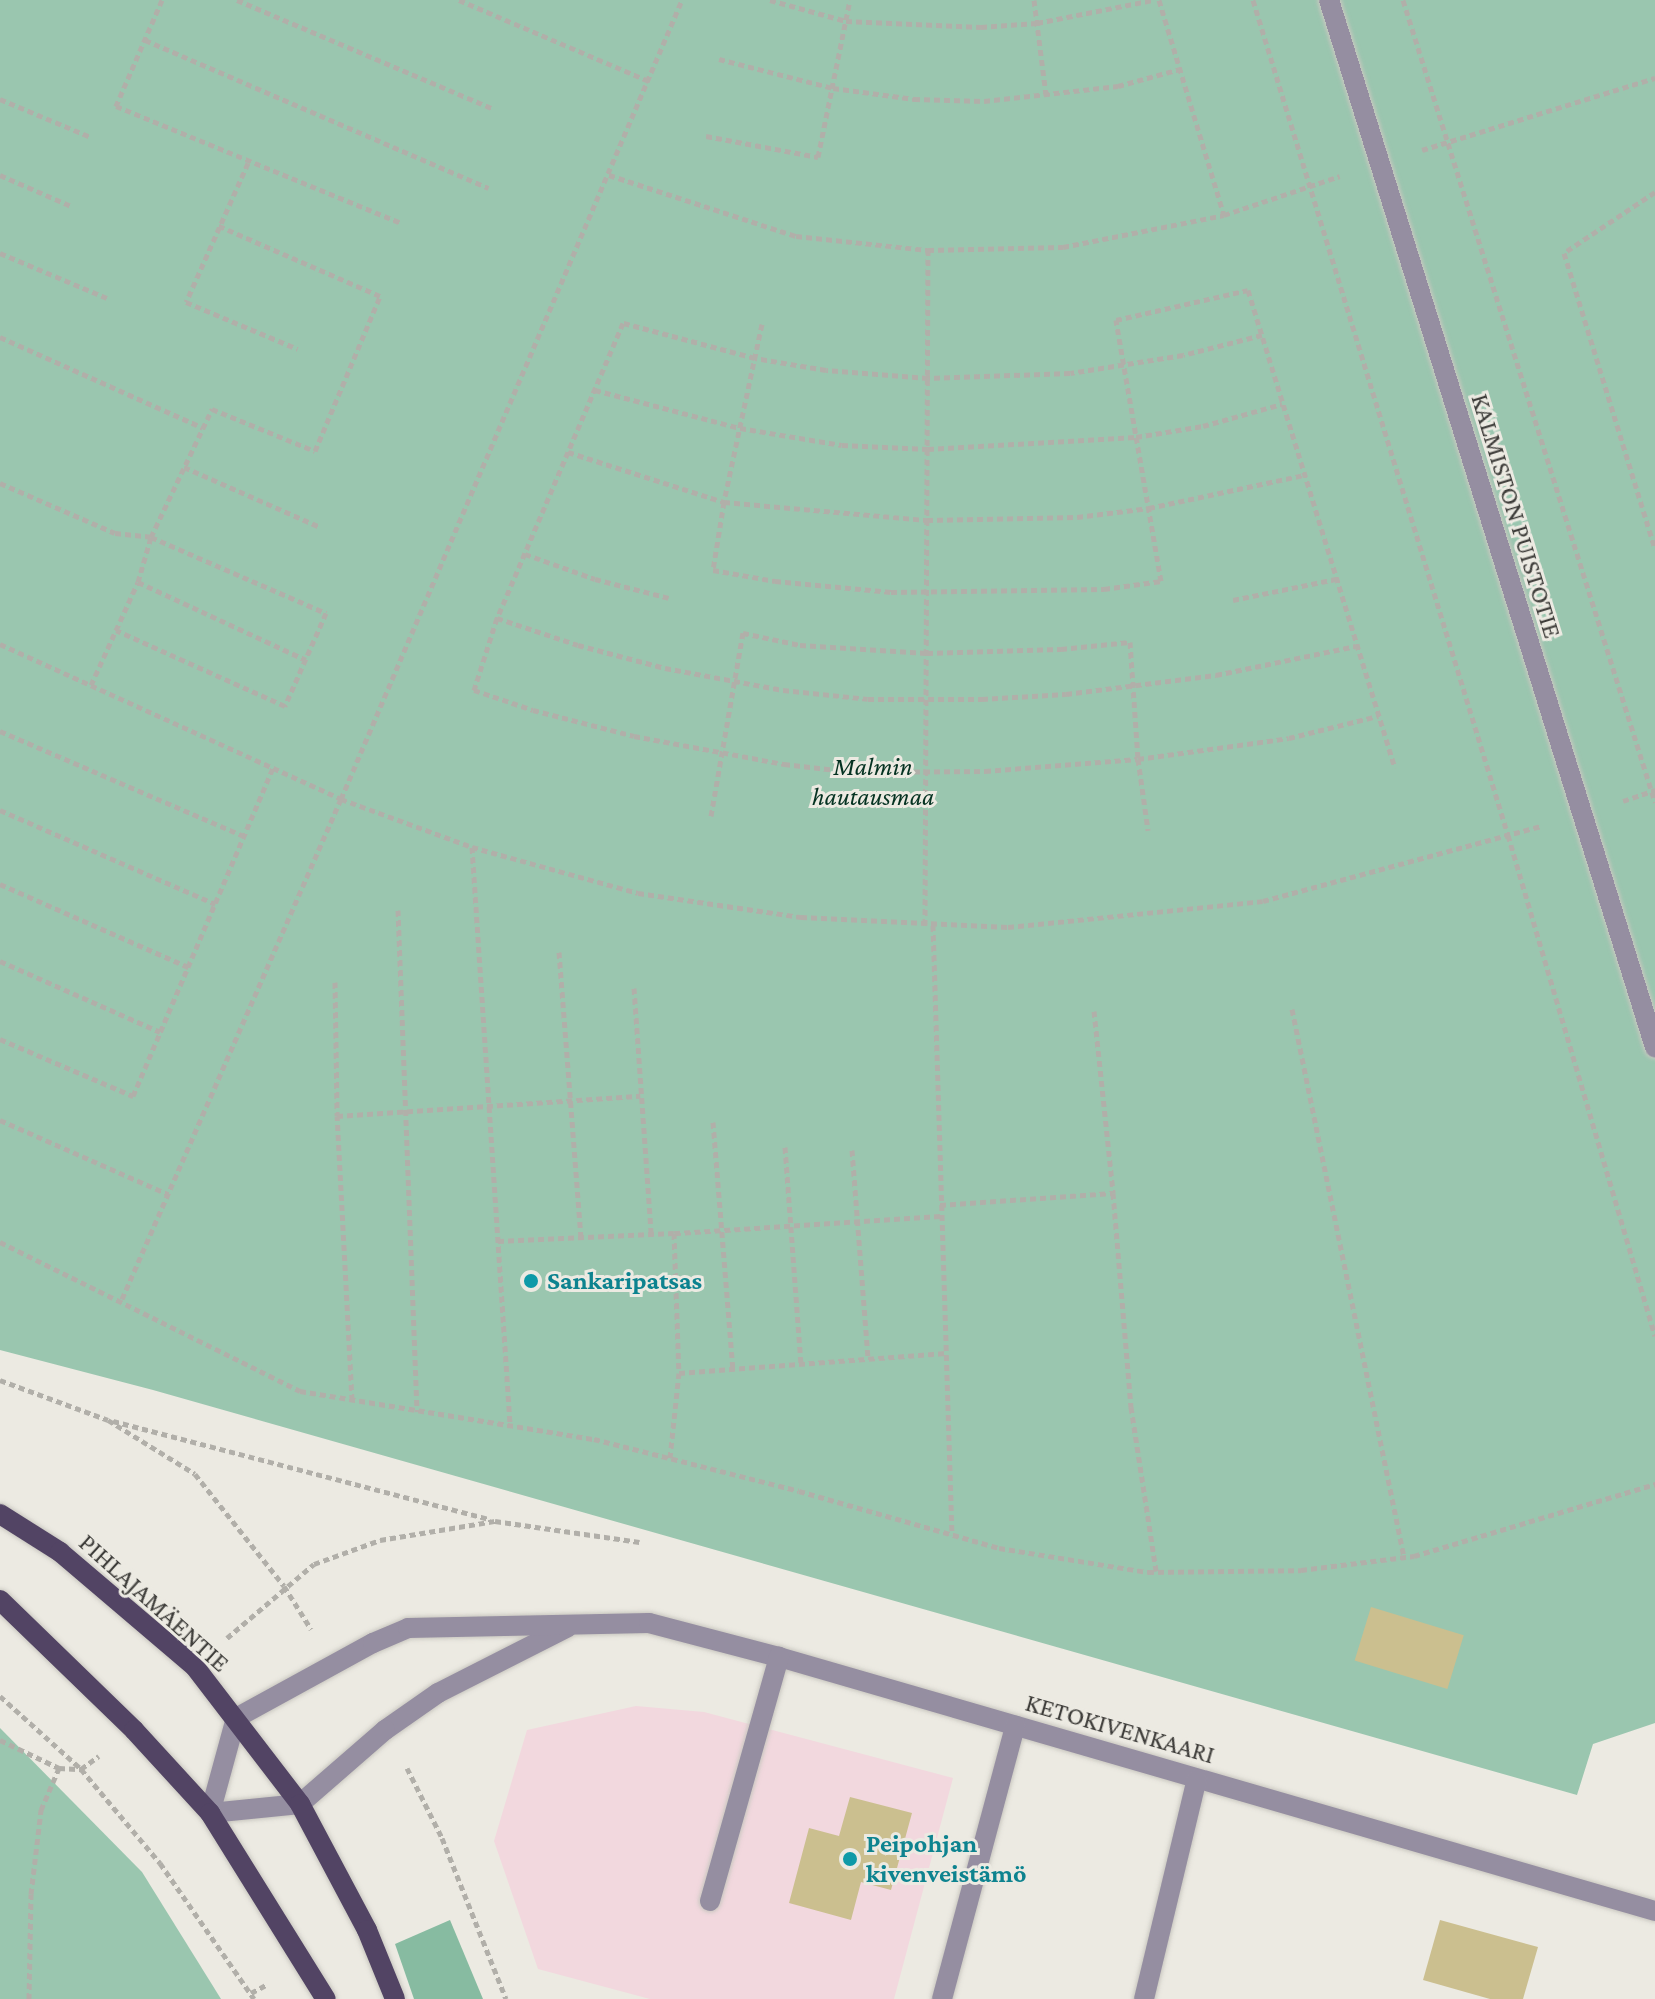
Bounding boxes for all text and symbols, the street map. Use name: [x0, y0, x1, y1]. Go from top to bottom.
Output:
street label: KALMISTON PUISTOTIE: [1464, 390, 1568, 642]
park label: Malmin hautausmaa: [812, 751, 934, 812]
place label: Sankaripatsas: [547, 1265, 702, 1297]
marker: Sankaripatsas: [522, 1272, 540, 1290]
street label: PIHLAJAMÄENTIE: [72, 1527, 236, 1679]
street label: KETOKIVENKAARI: [1022, 1687, 1218, 1771]
place label: Peipohjan kivenveistämö: [866, 1828, 1027, 1890]
marker: Peipohjan kivenveistämö: [841, 1850, 859, 1868]

